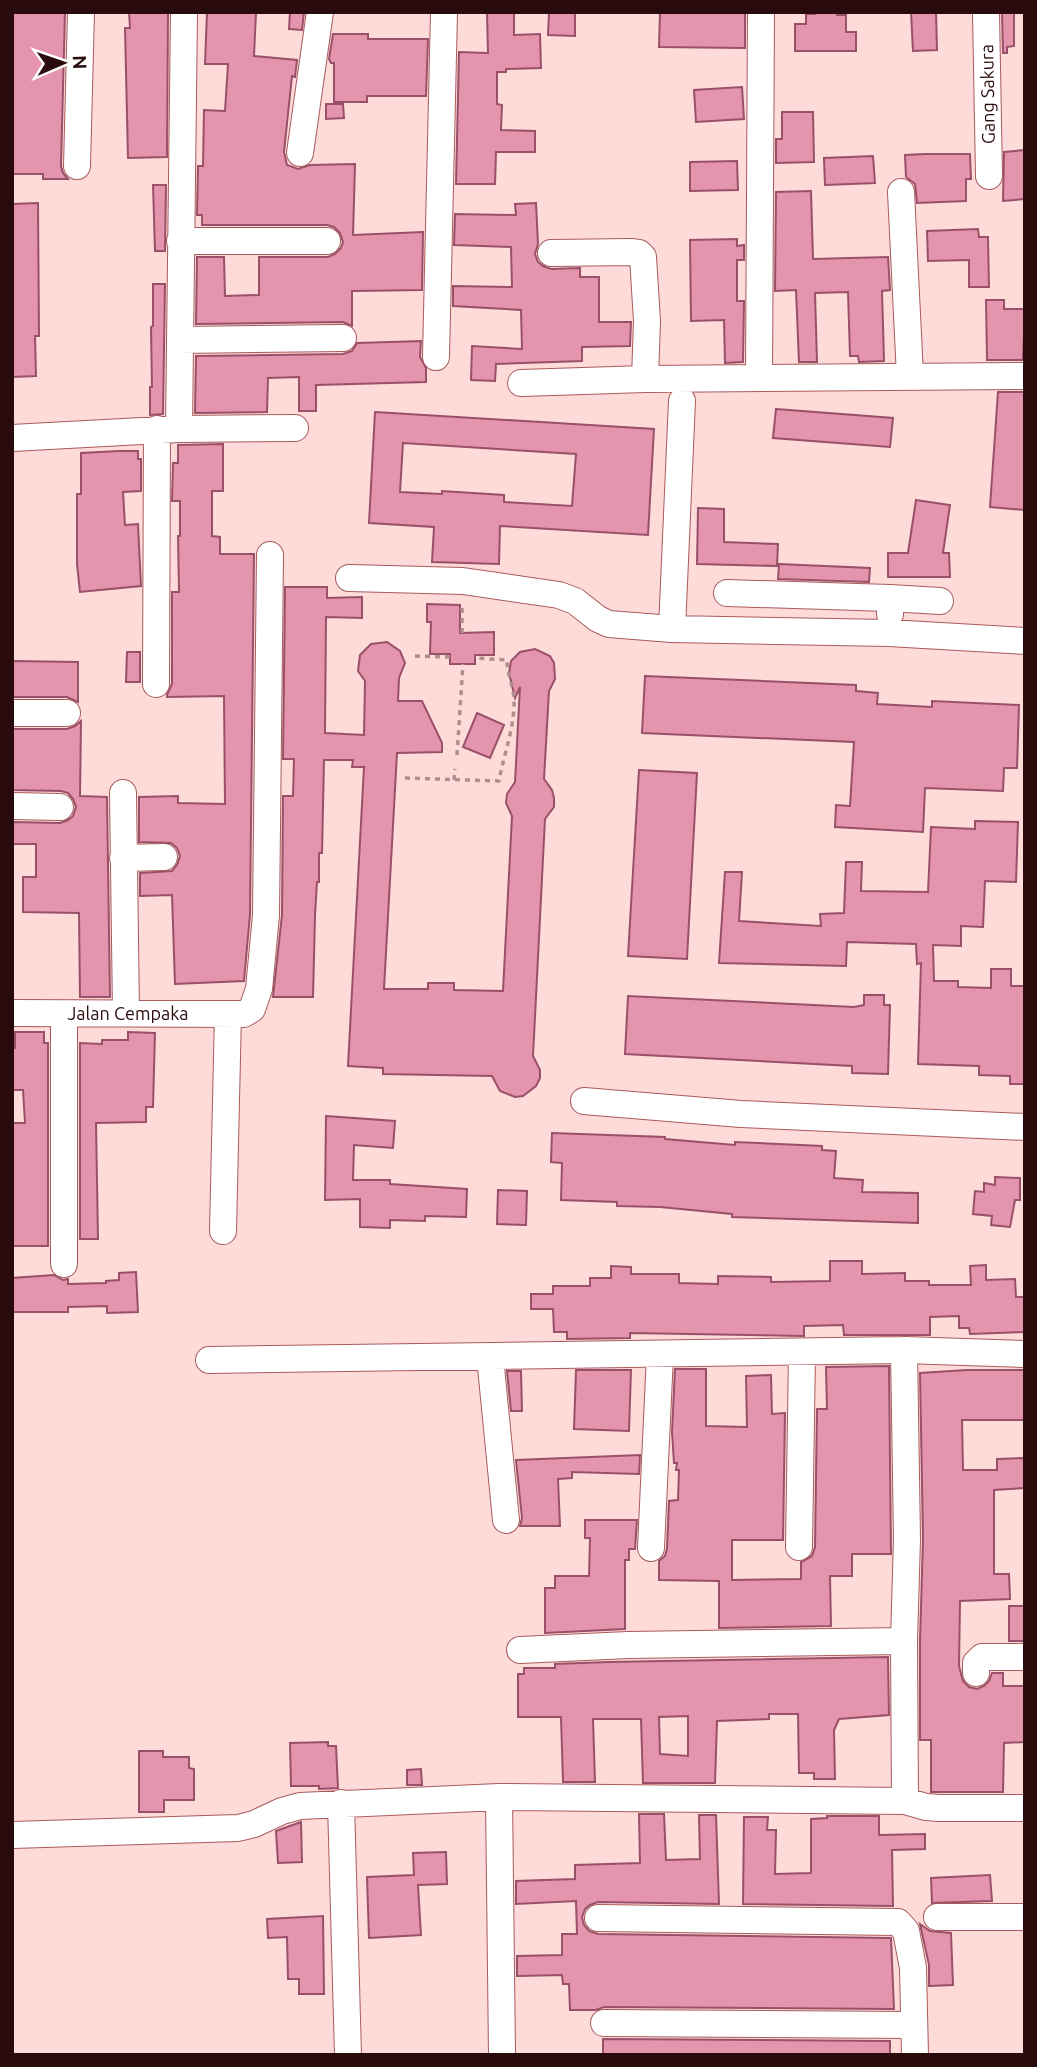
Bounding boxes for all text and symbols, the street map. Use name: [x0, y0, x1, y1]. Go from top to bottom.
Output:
north arrow: [28, 28, 98, 98]
street label: Gang Sakura: [976, 44, 998, 144]
text: N: [69, 55, 91, 70]
street label: Jalan Cempaka: [67, 1003, 189, 1023]

